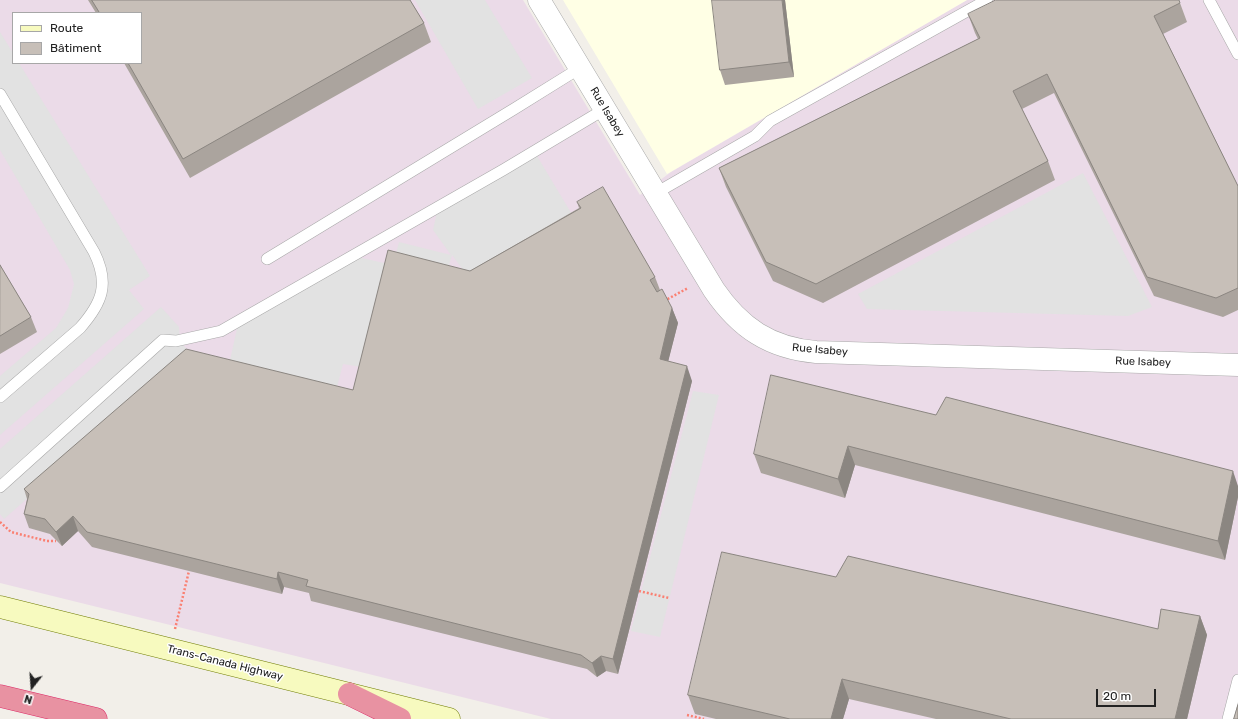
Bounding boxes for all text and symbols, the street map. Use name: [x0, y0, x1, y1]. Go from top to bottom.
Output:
legend: [12, 12, 142, 64]
text: Route: [50, 21, 83, 35]
text: Bâtiment: [50, 41, 101, 55]
street label: Rue Isabey: [587, 85, 627, 139]
street label: Rue Isabey: [792, 341, 848, 359]
street label: Rue Isabey: [1115, 354, 1171, 370]
street label: Trans-Canada Highway: [166, 642, 284, 684]
north arrow: [12, 667, 52, 707]
scale bar: [1098, 681, 1158, 707]
text: 20 m: [1103, 689, 1131, 703]
text: N: [23, 692, 34, 706]

